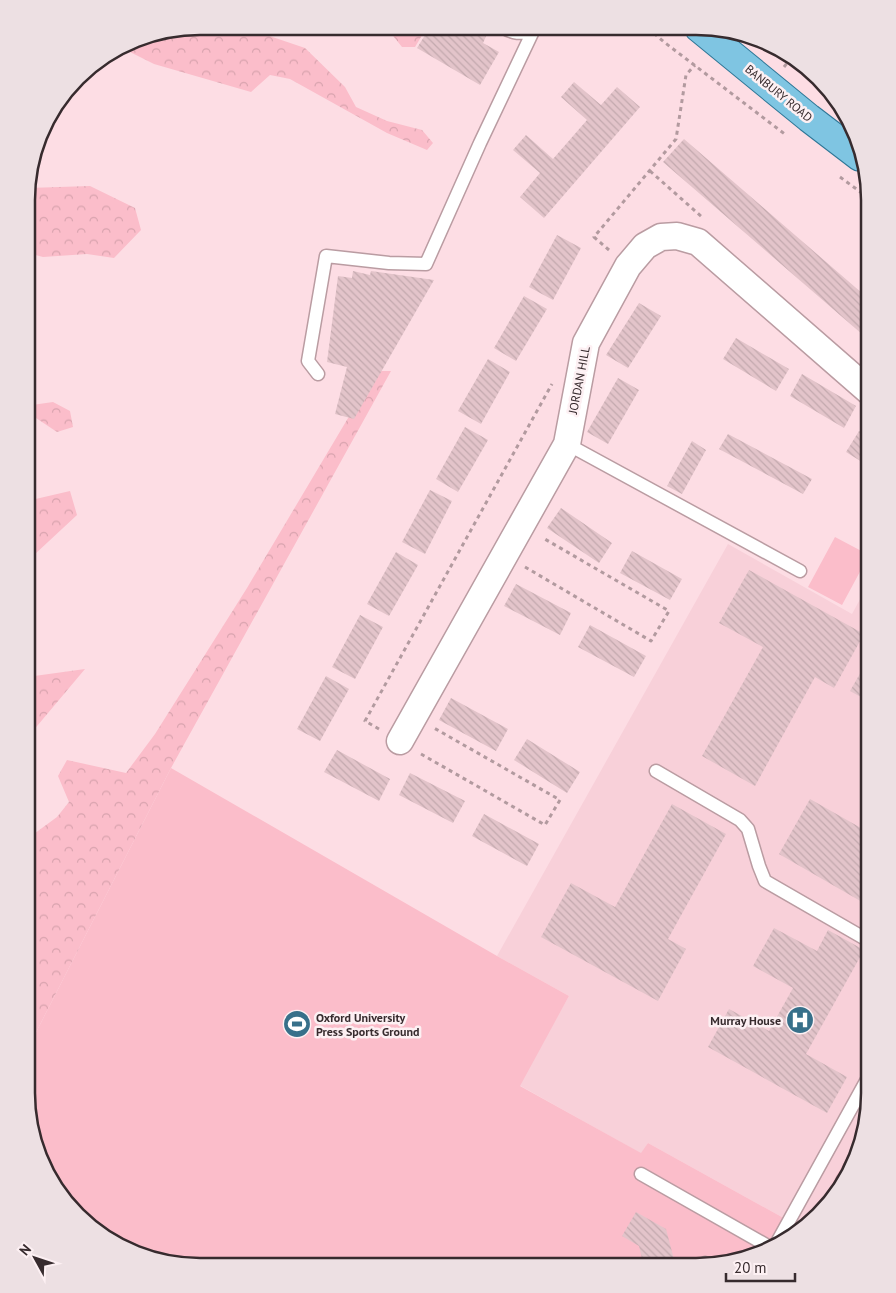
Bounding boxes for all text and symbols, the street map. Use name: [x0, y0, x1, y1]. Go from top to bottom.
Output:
street label: BANBURY ROAD: [742, 61, 816, 125]
street label: JORDAN HILL: [565, 345, 593, 416]
hospital icon: Murray House: [785, 1005, 815, 1035]
sports icon: Oxford University Press Sports Ground: [282, 1009, 312, 1039]
place label: Oxford University Press Sports Ground: [316, 1010, 419, 1039]
place label: Murray House: [710, 1013, 781, 1028]
north arrow: [10, 1233, 60, 1283]
text: N: [15, 1240, 35, 1259]
scale bar: [726, 1250, 795, 1282]
text: 20 m: [734, 1258, 767, 1277]

